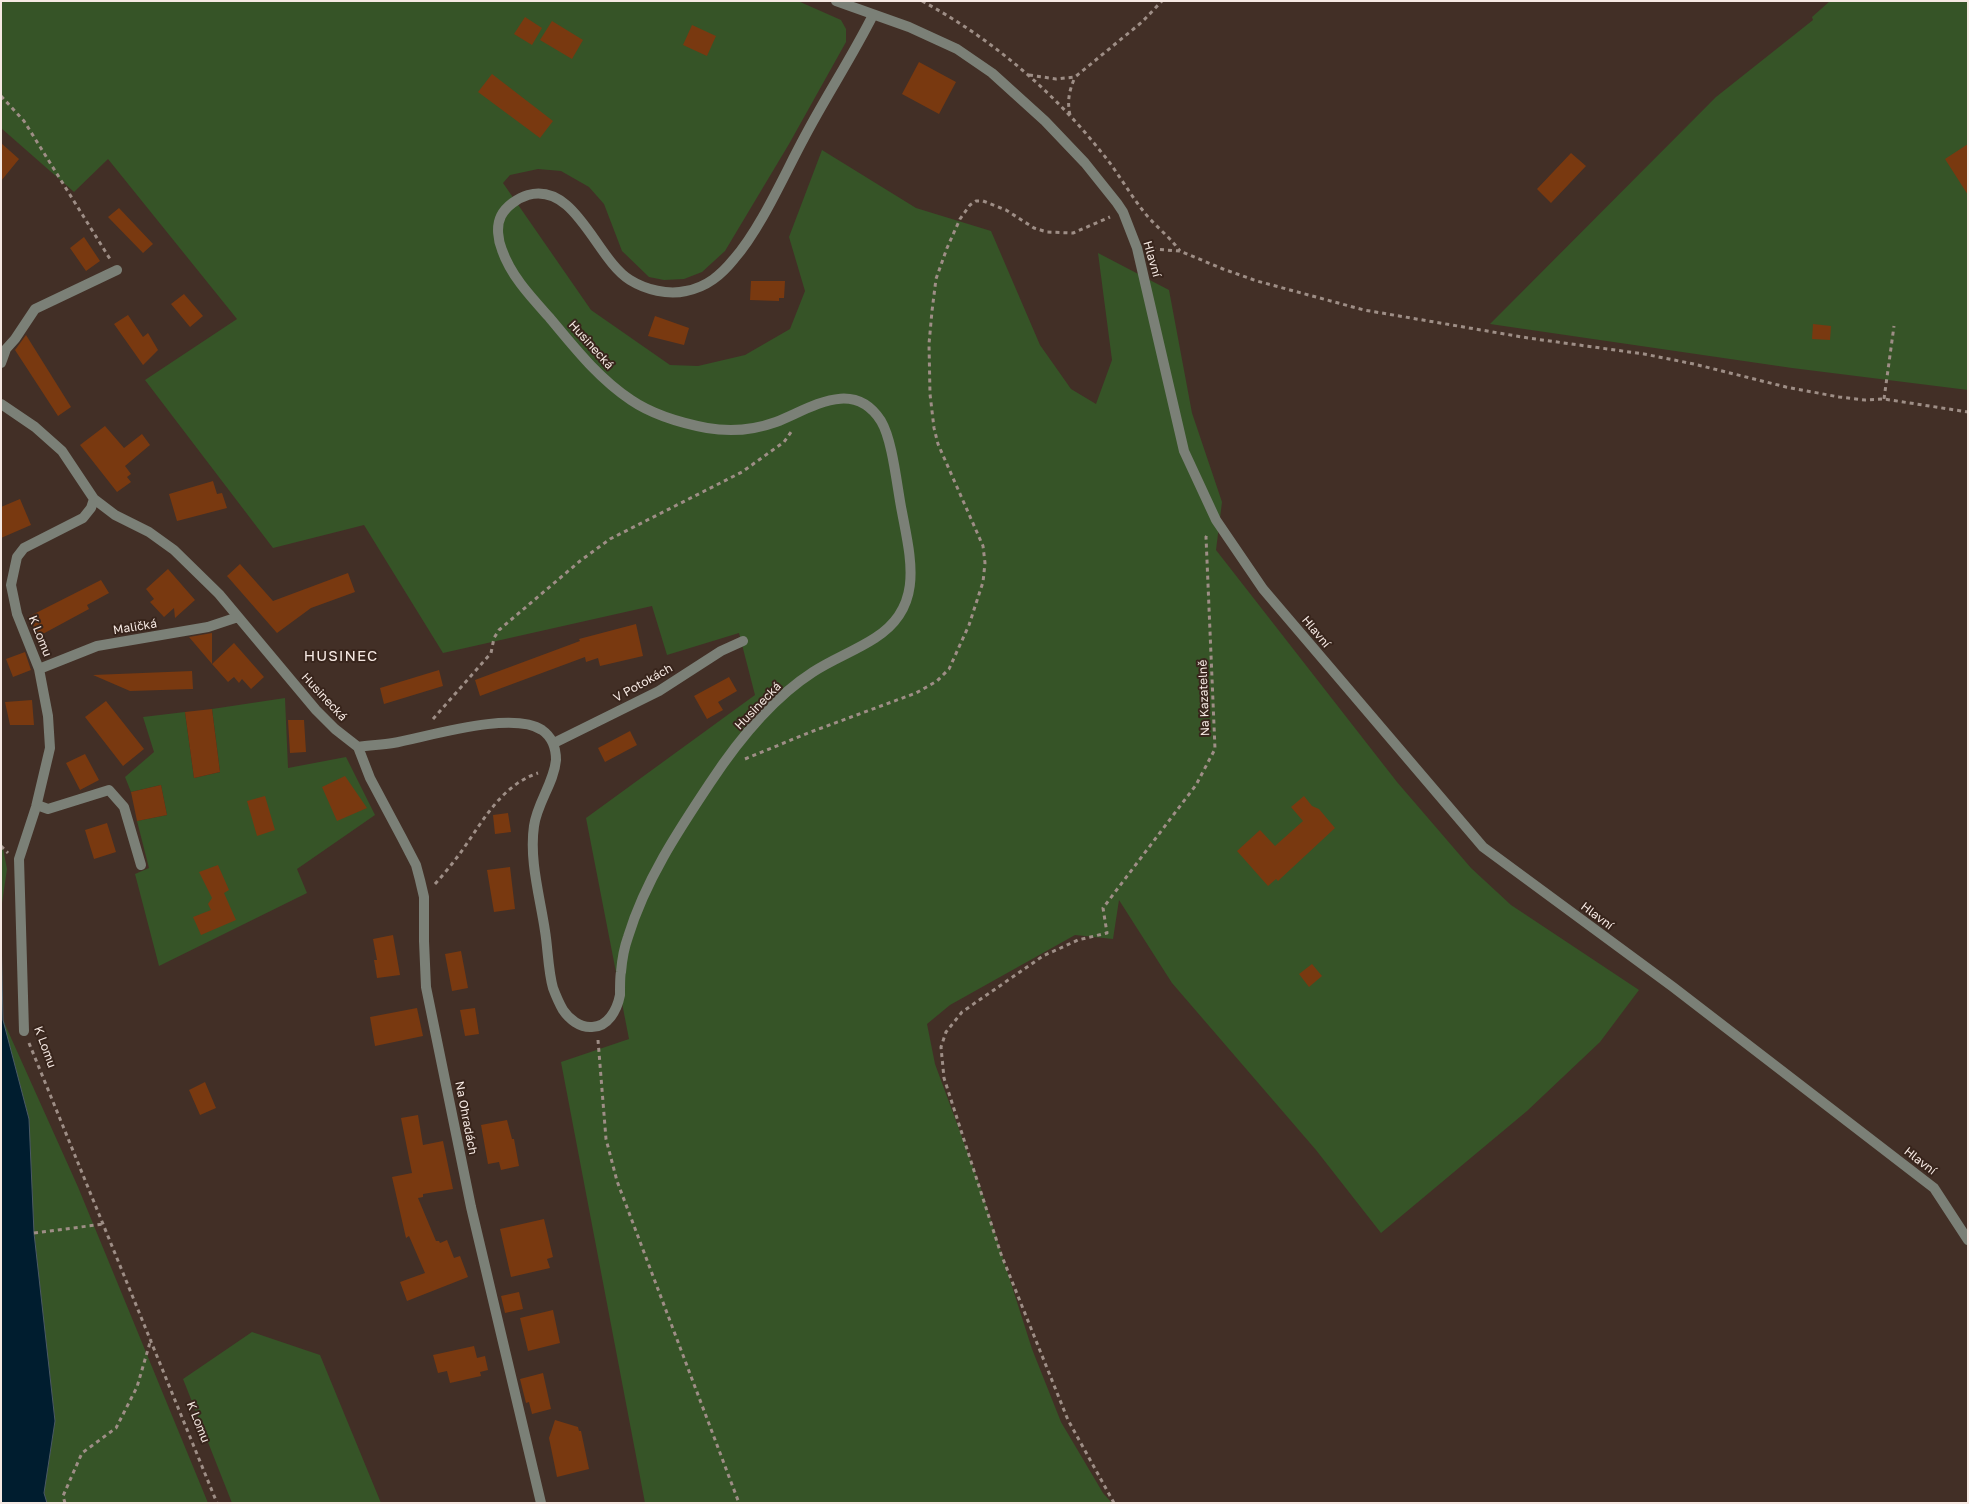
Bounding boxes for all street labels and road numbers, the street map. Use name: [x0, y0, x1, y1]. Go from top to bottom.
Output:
street label: Hlavní: [1140, 239, 1164, 279]
street label: Husinecká: [565, 318, 617, 372]
street label: K Lomu: [25, 613, 55, 659]
street label: Hlavní: [1299, 613, 1333, 651]
street label: Maličká: [112, 616, 158, 638]
street label: Na Kazatelně: [1195, 659, 1213, 737]
street label: V Potokách: [611, 661, 675, 705]
street label: Husinecká: [298, 670, 350, 724]
street label: Husinecká: [732, 679, 784, 733]
street label: Hlavní: [1578, 899, 1616, 933]
street label: K Lomu: [31, 1024, 59, 1070]
street label: Na Ohradách: [452, 1080, 480, 1156]
street label: Hlavní: [1901, 1144, 1939, 1178]
street label: K Lomu: [183, 1399, 213, 1445]

